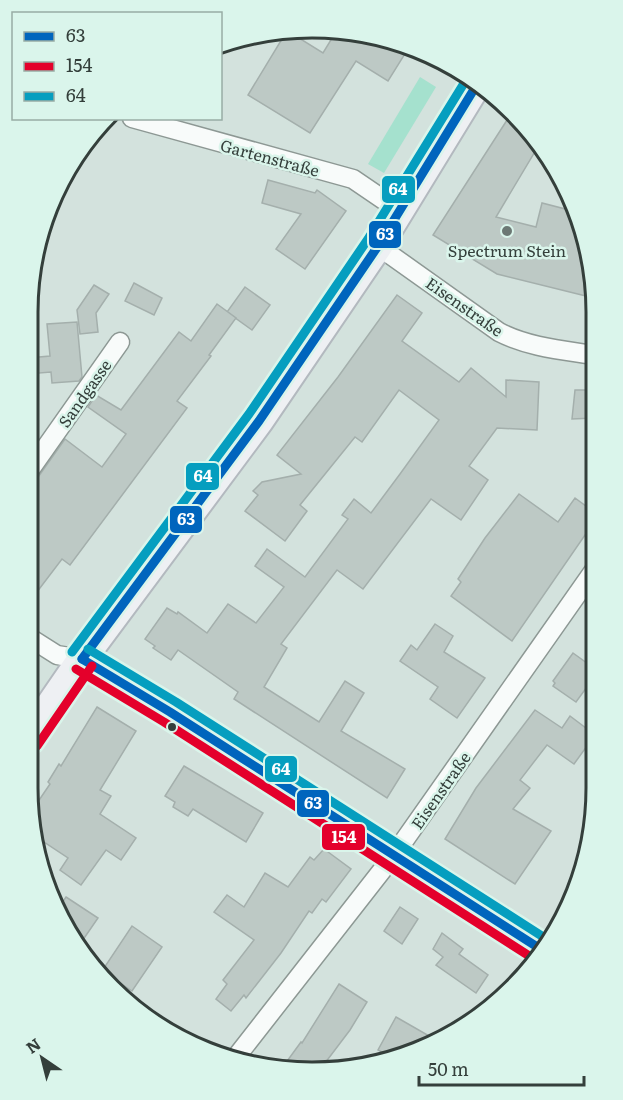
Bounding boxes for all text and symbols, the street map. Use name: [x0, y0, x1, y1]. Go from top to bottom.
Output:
legend: [12, 12, 222, 120]
text: 63: [66, 21, 85, 48]
text: 154: [66, 51, 92, 78]
text: 64: [66, 81, 86, 108]
street label: Gartenstraße: [218, 132, 322, 182]
line badge: 64: [381, 175, 416, 204]
text: 64: [389, 176, 408, 200]
line badge: 63: [368, 220, 402, 249]
text: 63: [376, 221, 394, 245]
marker: Spectrum Stein: [500, 224, 514, 238]
place label: Spectrum Stein: [448, 238, 567, 262]
street label: Eisenstraße: [421, 270, 509, 342]
street label: Sandgasse: [52, 354, 116, 432]
line badge: 64: [185, 462, 220, 491]
text: 64: [194, 463, 213, 487]
line badge: 63: [169, 505, 203, 534]
text: 63: [177, 506, 195, 530]
unlabelled marker: [166, 721, 178, 733]
street label: Eisenstraße: [404, 746, 476, 834]
line badge: 64: [264, 755, 298, 783]
text: 64: [272, 756, 291, 780]
line badge: 63: [296, 789, 330, 818]
text: 63: [304, 790, 322, 814]
line badge: 154: [321, 823, 366, 851]
text: 154: [332, 824, 357, 848]
north arrow: [12, 1028, 72, 1088]
text: N: [20, 1031, 45, 1059]
scale bar: [419, 1049, 584, 1087]
text: 50 m: [428, 1055, 469, 1082]

